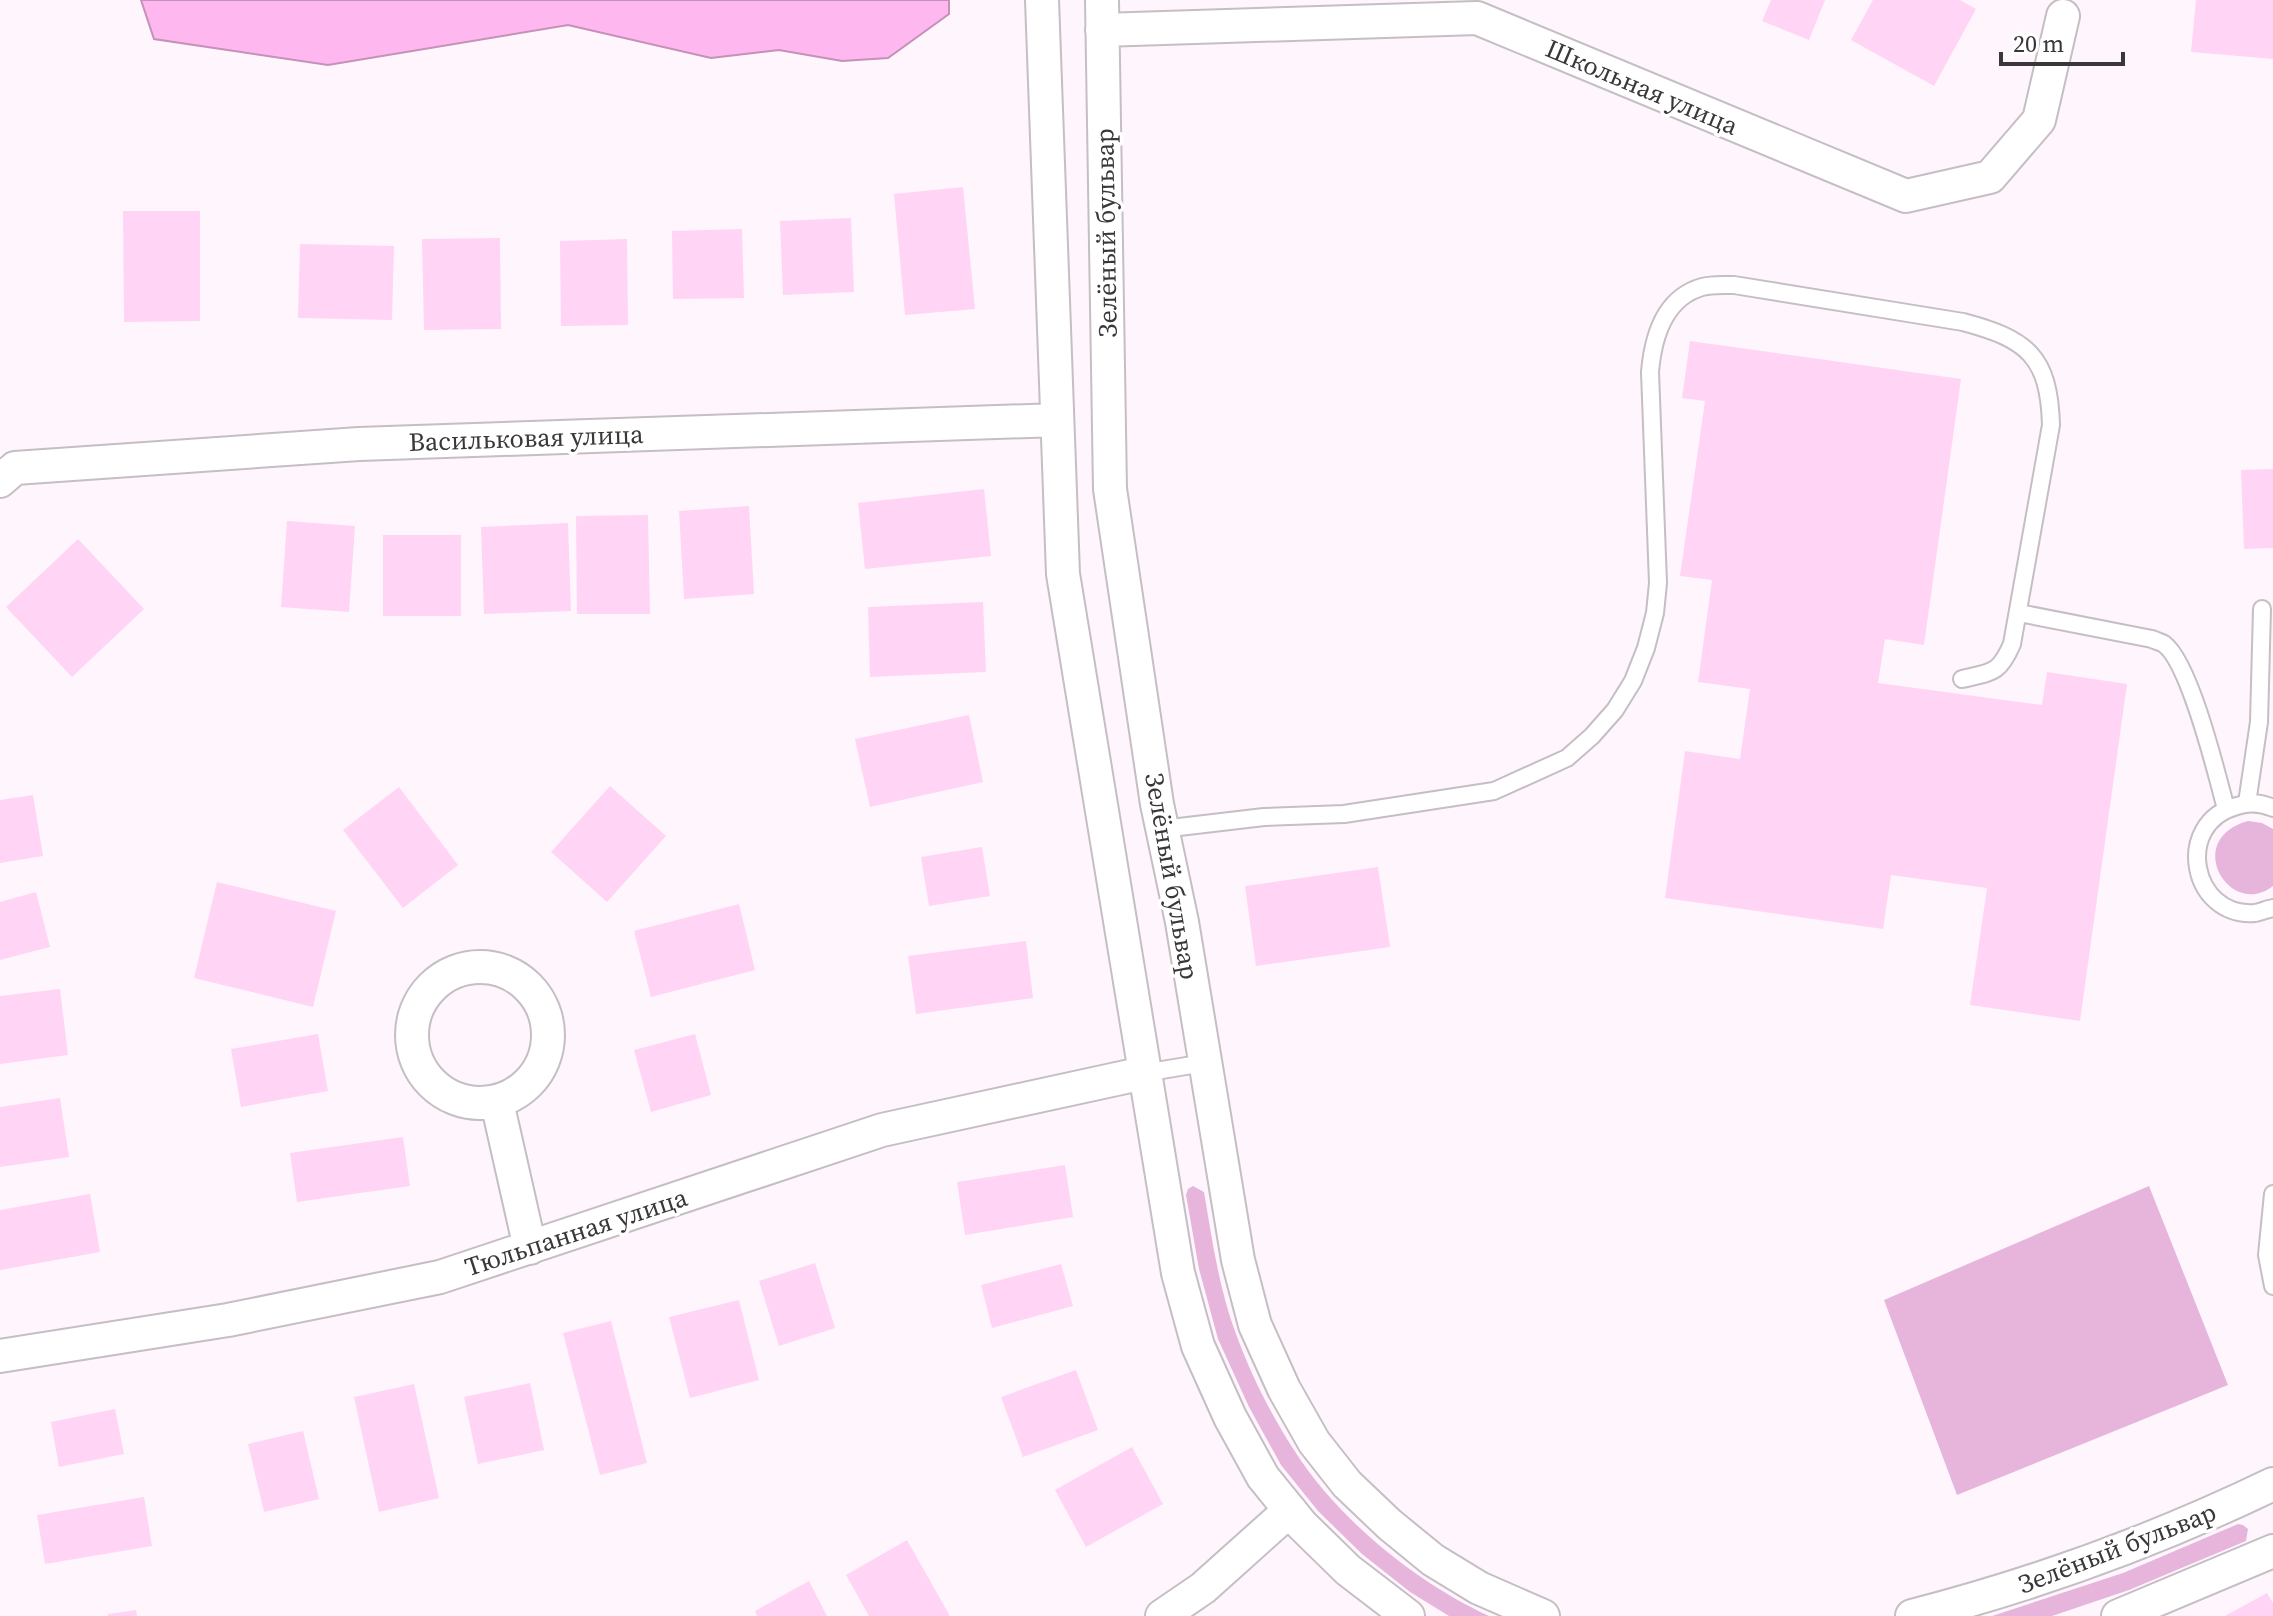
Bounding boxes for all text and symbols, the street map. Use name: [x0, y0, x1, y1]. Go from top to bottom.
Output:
scale bar: [2001, 16, 2123, 66]
text: 20 m: [2013, 27, 2064, 60]
street label: Школьная улица: [1540, 30, 1744, 144]
street label: Зелёный бульвар: [1086, 128, 1126, 338]
street label: Васильковая улица: [408, 416, 645, 460]
street label: Зелёный бульвар: [1136, 770, 1208, 982]
street label: Тюльпанная улица: [460, 1179, 693, 1285]
street label: Зелёный бульвар: [2013, 1494, 2221, 1602]

